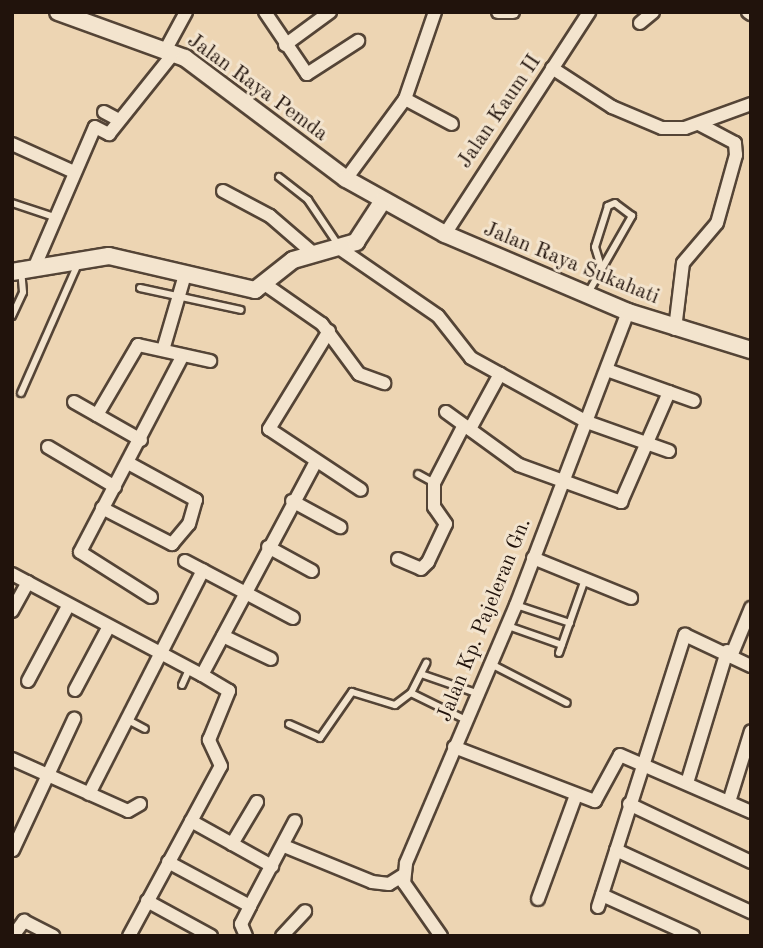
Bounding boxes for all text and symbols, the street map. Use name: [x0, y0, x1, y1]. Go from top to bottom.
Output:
street label: Jalan Raya Pemda: [182, 29, 332, 147]
street label: Jalan Kaum II: [453, 50, 547, 174]
street label: Jalan Raya Sukahati: [480, 217, 662, 311]
street label: Jalan Kp. Pajeleran Gn.: [433, 514, 537, 726]

